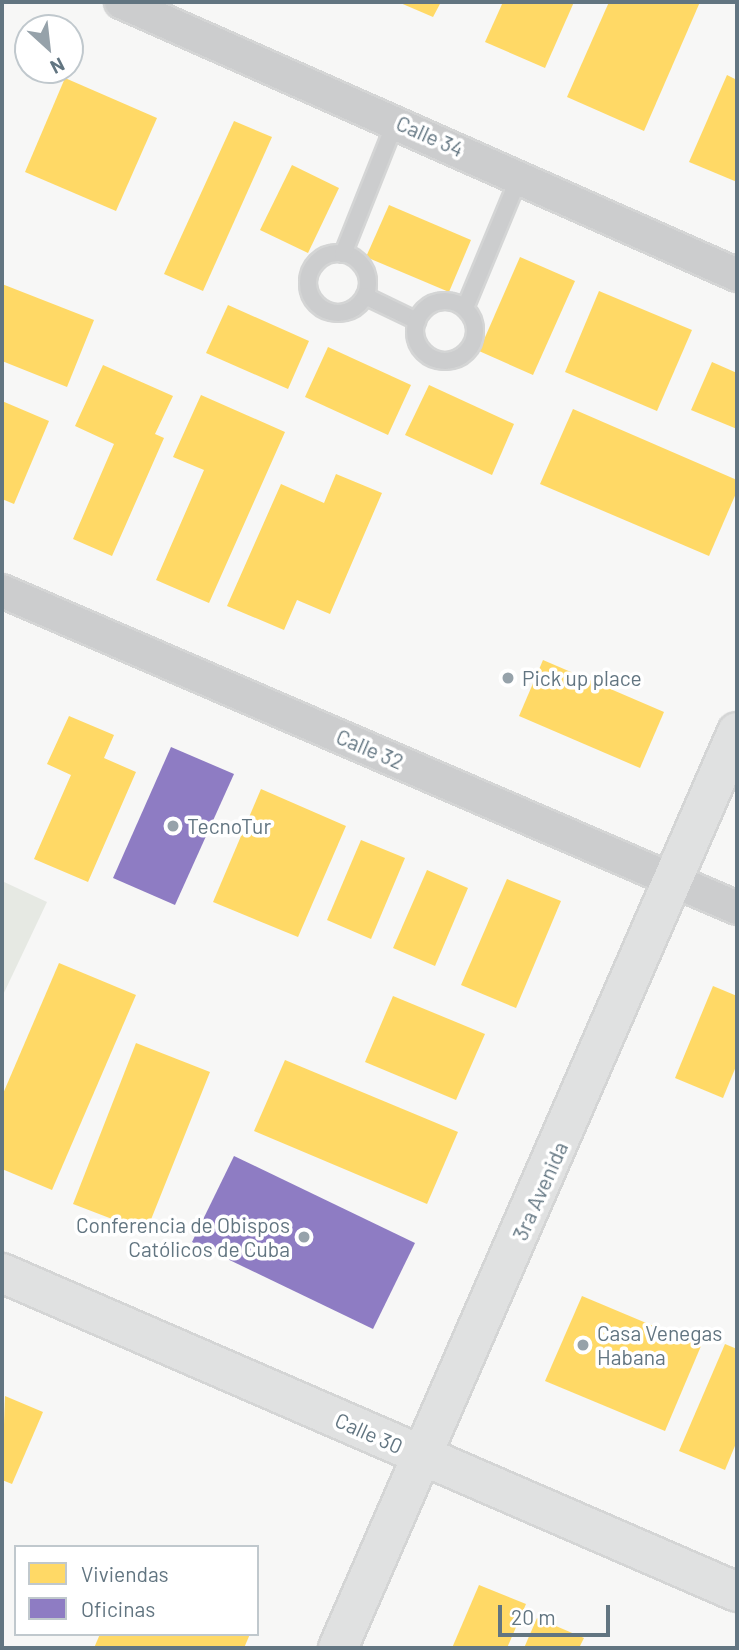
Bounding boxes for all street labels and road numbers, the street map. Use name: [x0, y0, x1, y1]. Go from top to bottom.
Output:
street label: Calle 34: [393, 110, 467, 162]
street label: Calle 32: [333, 724, 407, 774]
street label: 3ra Avenida: [507, 1138, 573, 1244]
street label: Calle 30: [331, 1407, 407, 1459]

